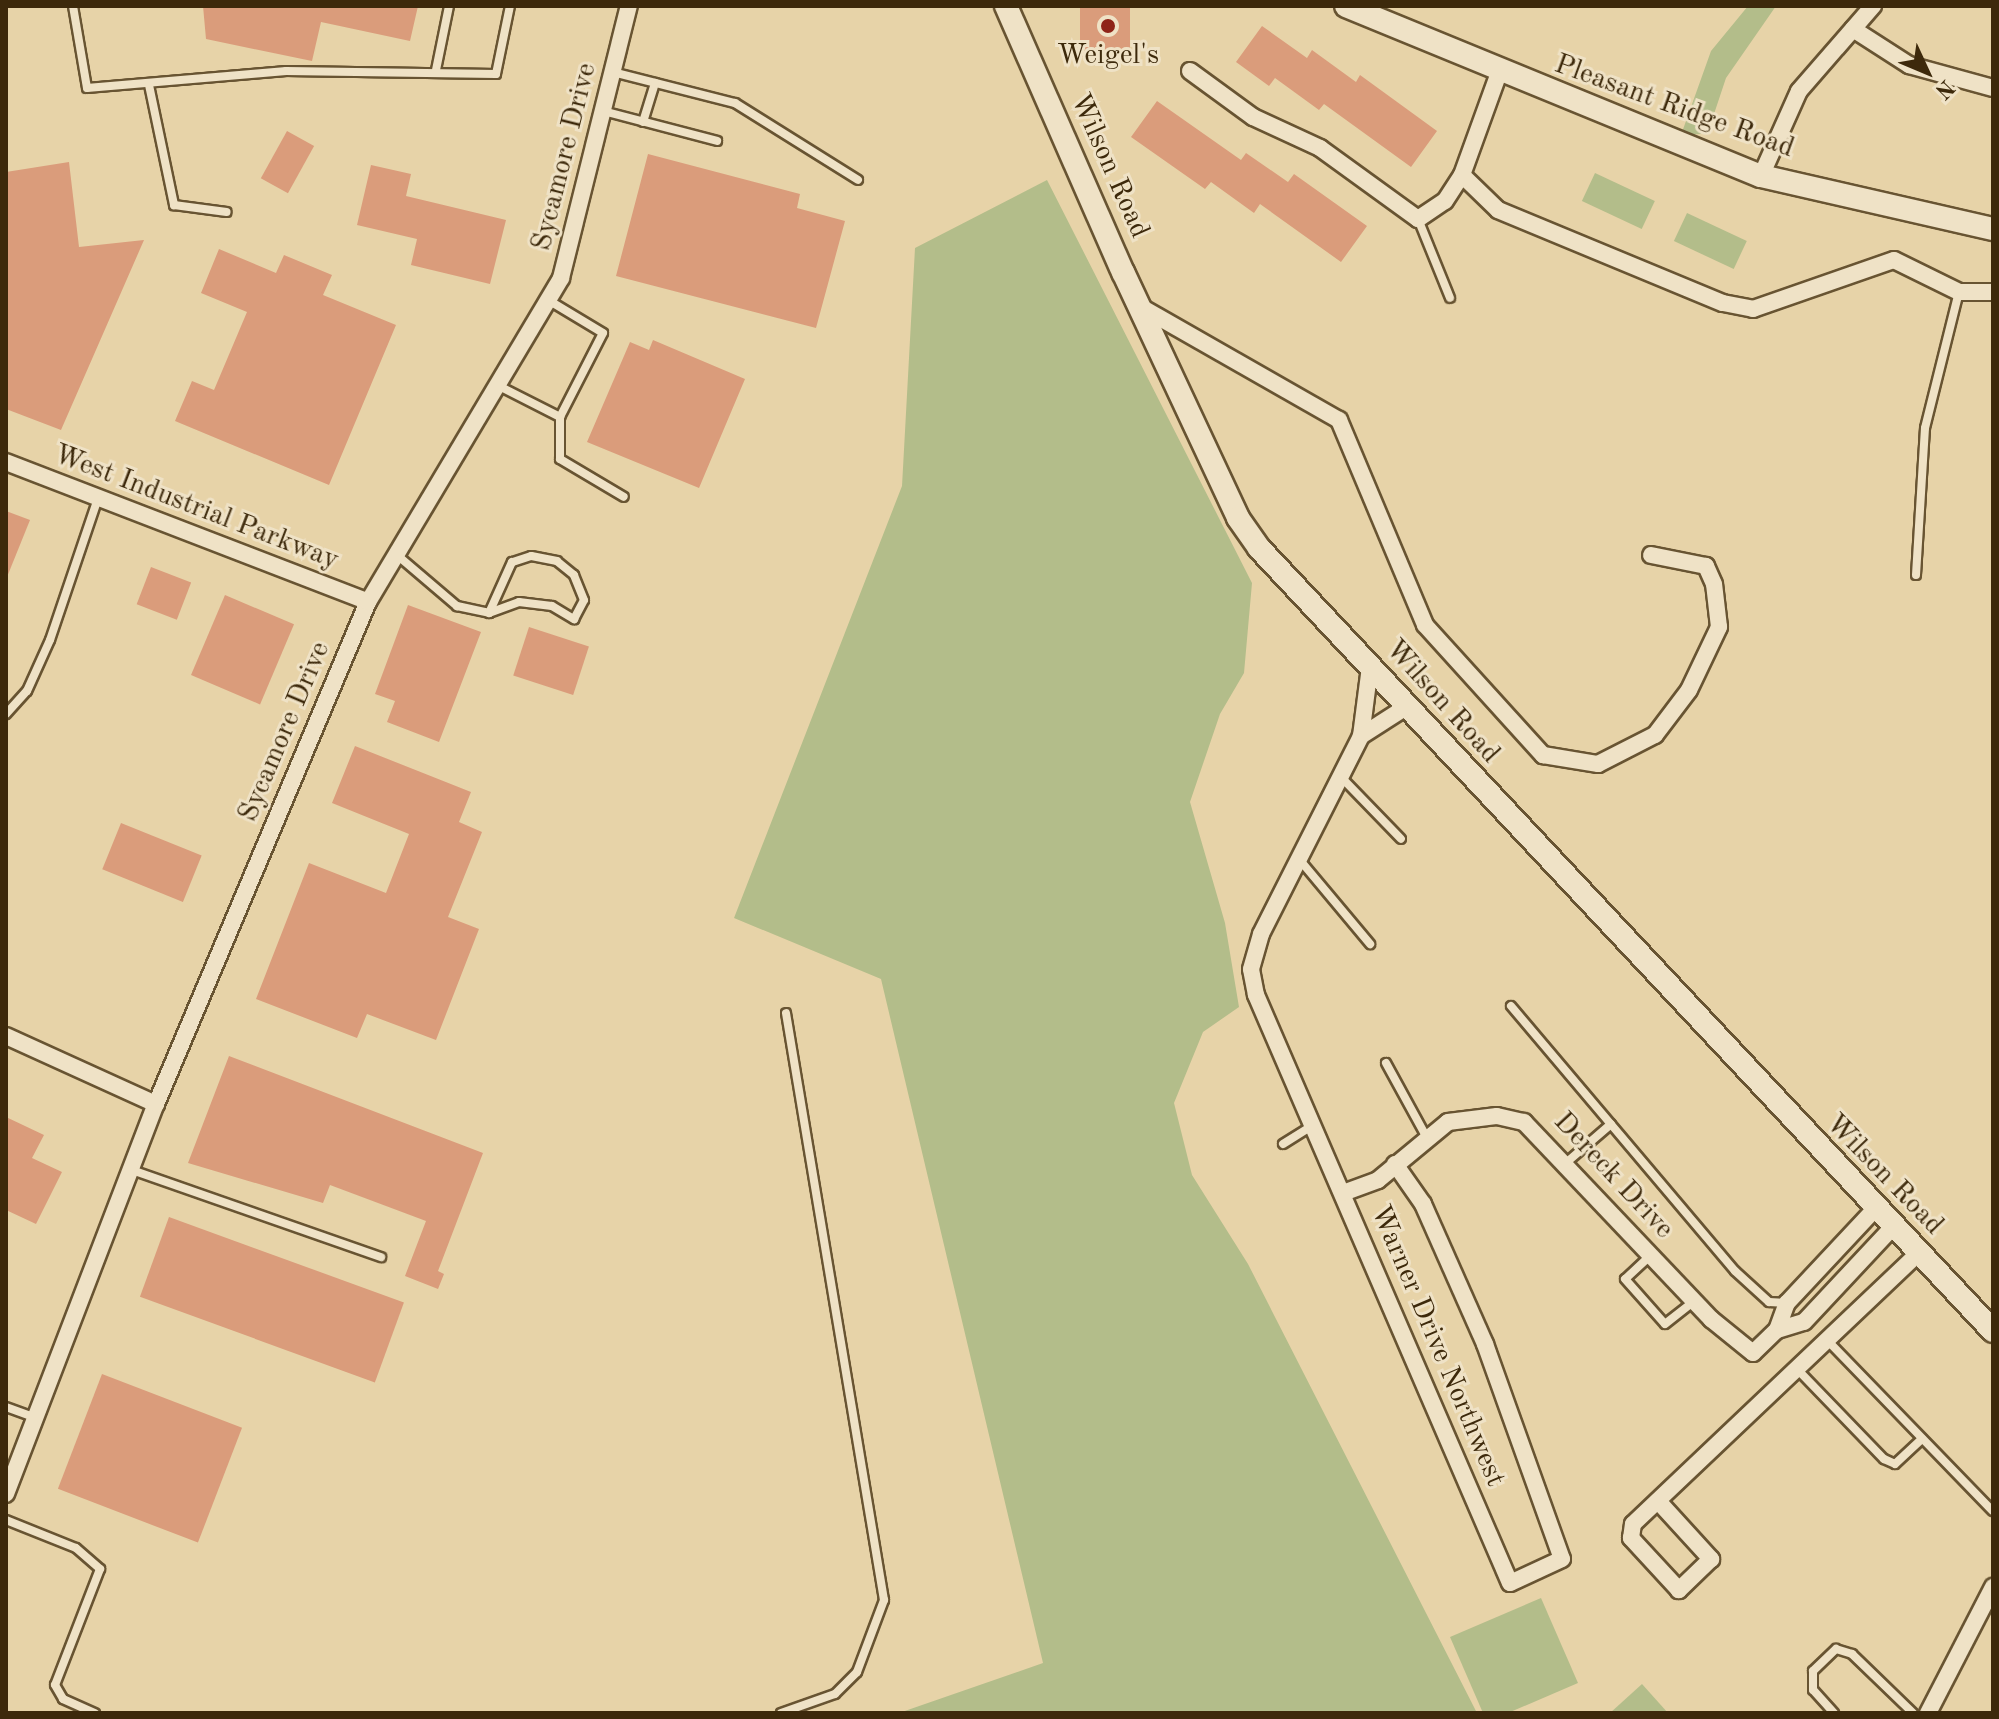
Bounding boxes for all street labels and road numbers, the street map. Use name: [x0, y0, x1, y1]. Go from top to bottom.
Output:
street label: Pleasant Ridge Road: [1550, 48, 1798, 166]
street label: Sycamore Drive: [525, 60, 605, 254]
street label: Wilson Road: [1062, 88, 1156, 244]
street label: West Industrial Parkway: [49, 438, 343, 578]
street label: Wilson Road: [1378, 633, 1506, 771]
street label: Sycamore Drive: [232, 637, 338, 827]
street label: Dereck Drive: [1546, 1106, 1680, 1246]
street label: Wilson Road: [1818, 1108, 1950, 1242]
street label: Warner Drive Northwest: [1362, 1200, 1512, 1492]

